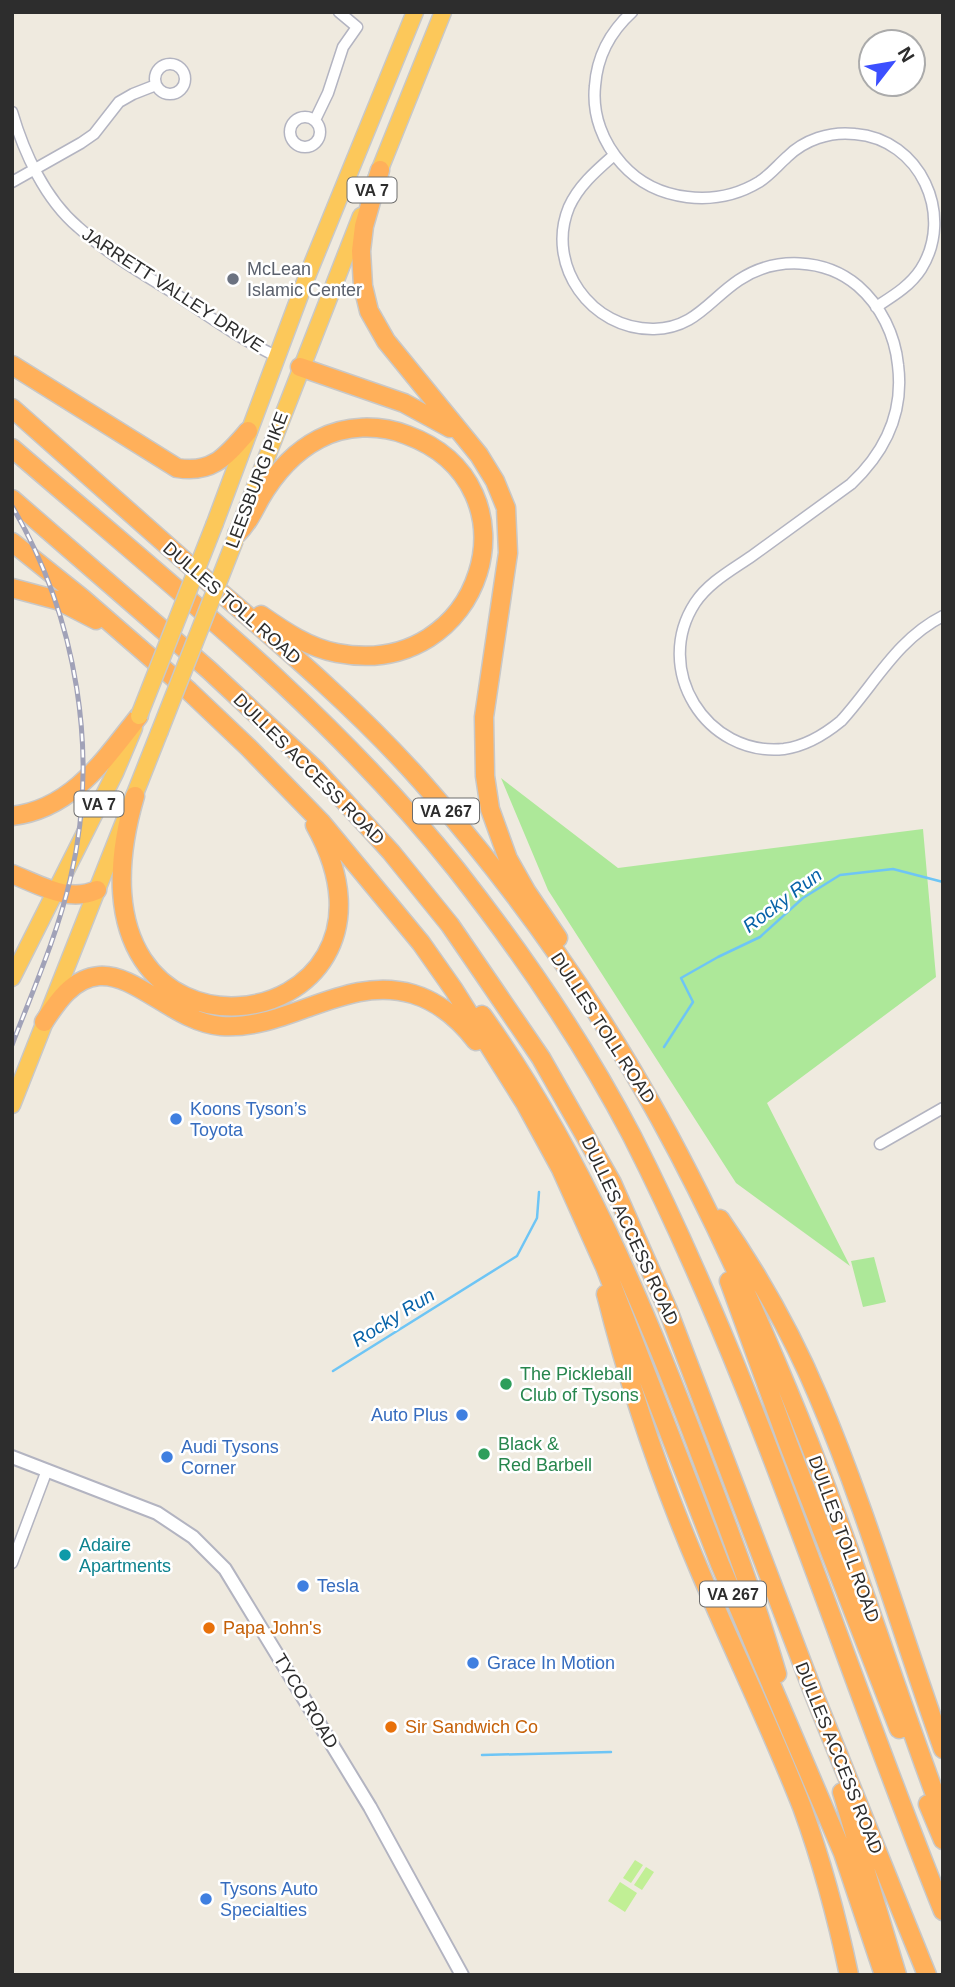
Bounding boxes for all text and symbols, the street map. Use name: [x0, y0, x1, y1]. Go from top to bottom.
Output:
north arrow: [857, 28, 927, 98]
text: N: [894, 43, 919, 66]
road number: VA 7: [348, 178, 396, 202]
street label: JARRETT VALLEY DRIVE: [79, 224, 267, 356]
place label: McLean Islamic Center: [247, 259, 362, 300]
marker: McLean Islamic Center: [225, 271, 241, 287]
street label: LEESBURG PIKE: [222, 409, 292, 551]
street label: DULLES TOLL ROAD: [159, 538, 305, 668]
street label: DULLES ACCESS ROAD: [229, 689, 389, 849]
road number: VA 7: [74, 792, 124, 817]
road number: VA 267: [413, 798, 479, 824]
water label: Rocky Run: [739, 864, 826, 937]
street label: DULLES TOLL ROAD: [547, 949, 659, 1107]
place label: Koons Tyson’s Toyota: [190, 1099, 306, 1140]
marker: Koons Tyson’s Toyota: [168, 1111, 184, 1127]
street label: DULLES ACCESS ROAD: [578, 1134, 682, 1328]
water label: Rocky Run: [348, 1284, 438, 1351]
place label: The Pickleball Club of Tysons: [520, 1364, 639, 1405]
marker: The Pickleball Club of Tysons: [498, 1376, 514, 1392]
place label: Auto Plus: [371, 1405, 448, 1425]
marker: Auto Plus: [454, 1407, 470, 1423]
place label: Black & Red Barbell: [498, 1434, 592, 1475]
place label: Audi Tysons Corner: [181, 1437, 279, 1478]
marker: Black & Red Barbell: [476, 1446, 492, 1462]
marker: Audi Tysons Corner: [159, 1449, 175, 1465]
street label: DULLES TOLL ROAD: [805, 1453, 883, 1625]
place label: Adaire Apartments: [79, 1535, 171, 1576]
marker: Adaire Apartments: [57, 1547, 73, 1563]
place label: Tesla: [317, 1576, 360, 1596]
marker: Tesla: [295, 1578, 311, 1594]
road number: VA 267: [700, 1582, 766, 1606]
place label: Papa John's: [223, 1618, 322, 1638]
marker: Papa John's: [201, 1620, 217, 1636]
street label: TYCO ROAD: [270, 1650, 342, 1752]
place label: Grace In Motion: [487, 1653, 615, 1673]
marker: Grace In Motion: [465, 1655, 481, 1671]
street label: DULLES ACCESS ROAD: [791, 1659, 887, 1857]
place label: Sir Sandwich Co: [405, 1717, 538, 1737]
marker: Sir Sandwich Co: [383, 1719, 399, 1735]
place label: Tysons Auto Specialties: [220, 1879, 318, 1920]
marker: Tysons Auto Specialties: [198, 1891, 214, 1907]

